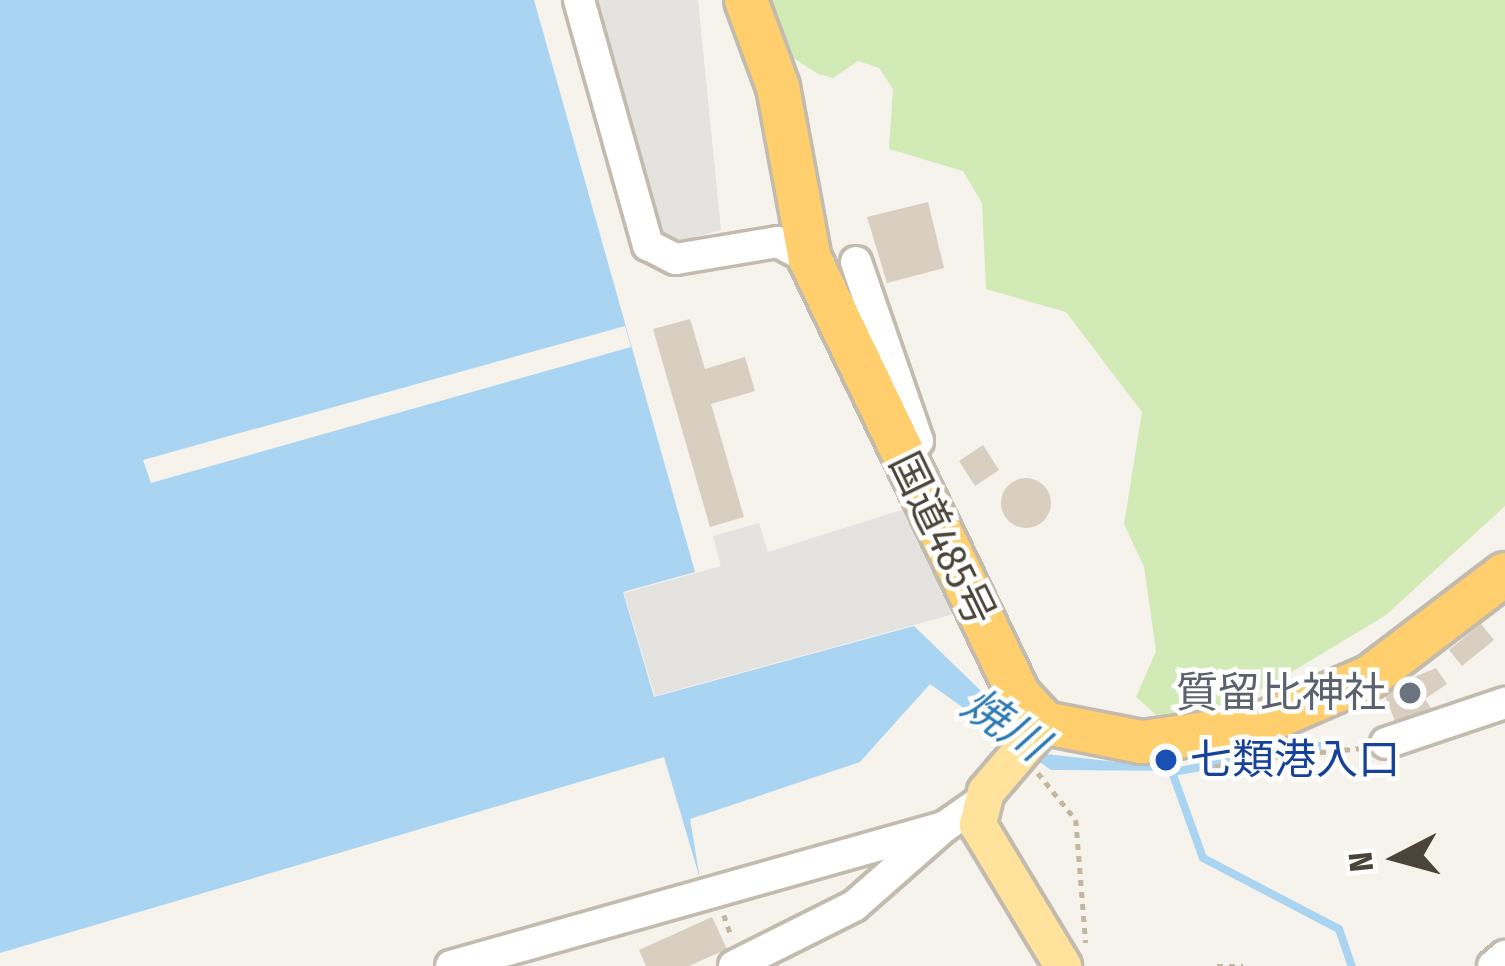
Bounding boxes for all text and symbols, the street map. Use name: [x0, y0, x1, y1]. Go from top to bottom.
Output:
street label: 国道485号: [878, 444, 1006, 634]
place label: 質留比神社: [1176, 668, 1386, 718]
water label: 焼川: [952, 677, 1056, 773]
marker: 質留比神社: [1397, 680, 1423, 706]
place label: 七類港入口: [1190, 735, 1400, 785]
marker: 七類港入口: [1153, 747, 1179, 773]
north arrow: [1337, 798, 1457, 918]
text: N: [1340, 850, 1382, 874]

